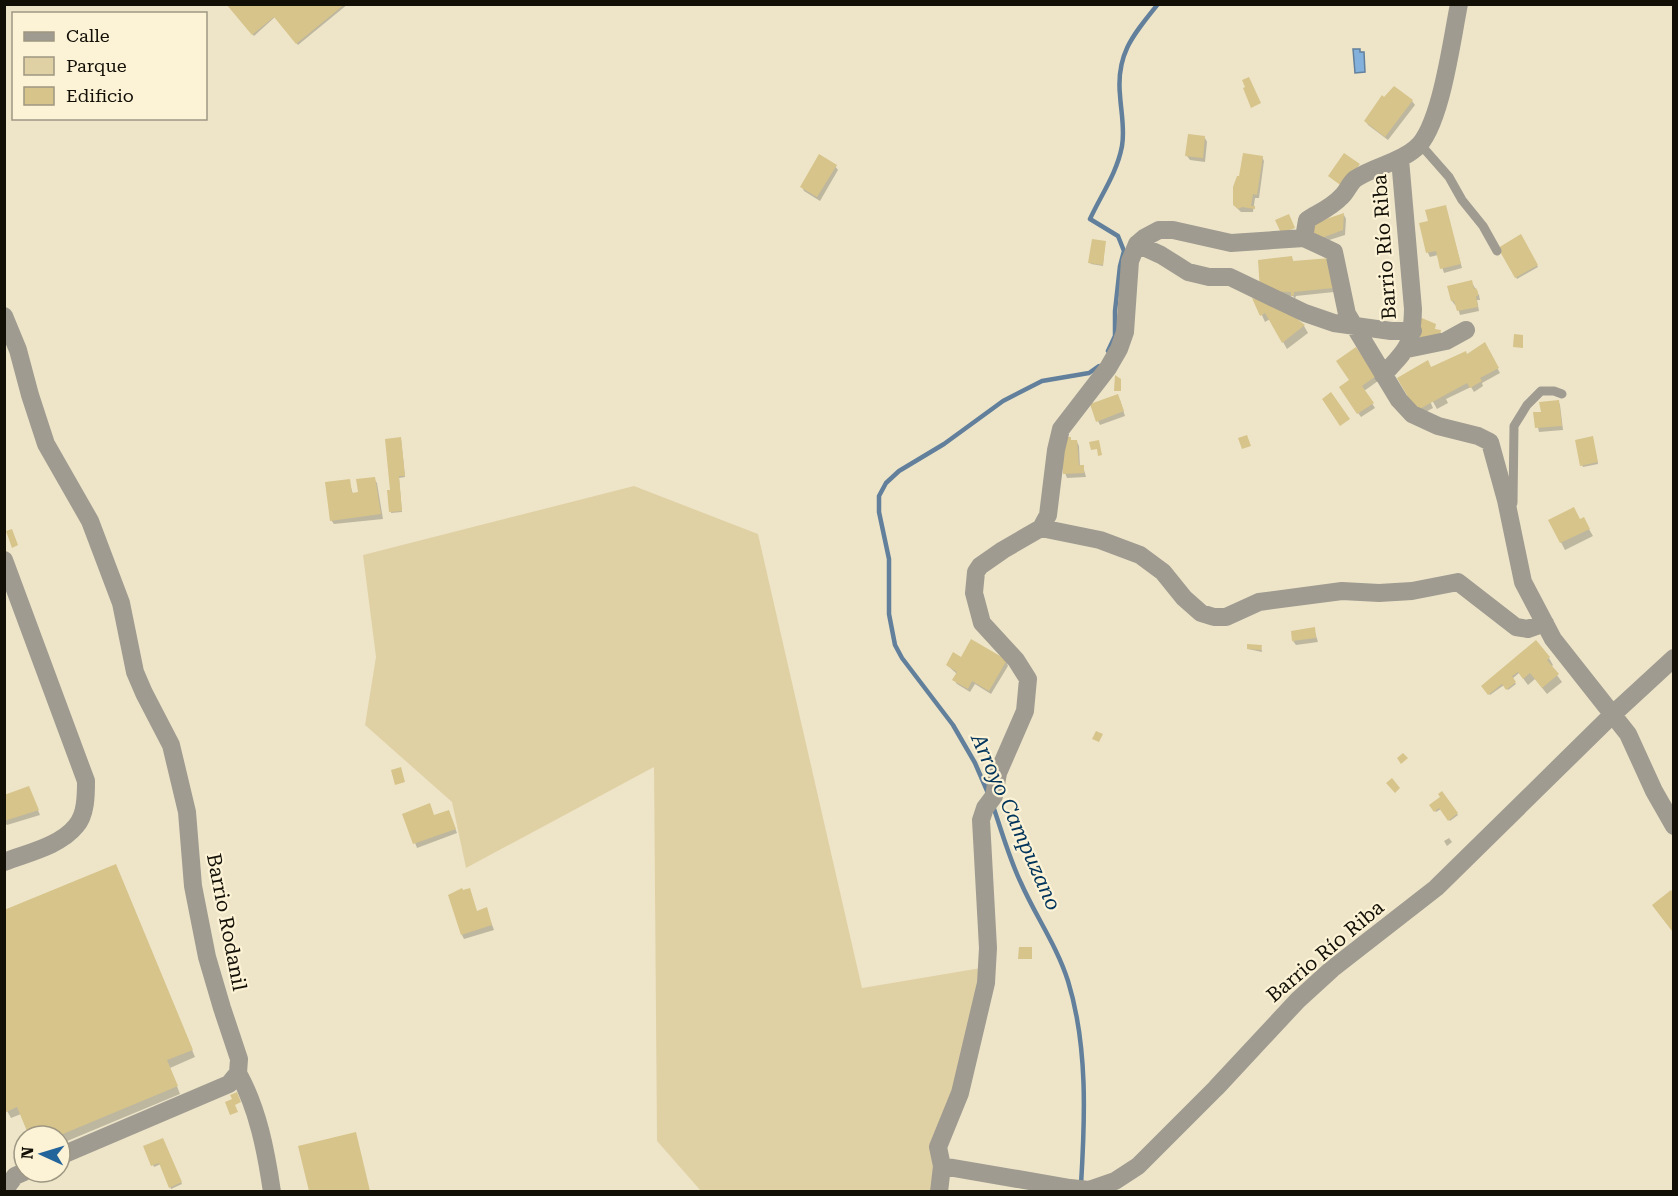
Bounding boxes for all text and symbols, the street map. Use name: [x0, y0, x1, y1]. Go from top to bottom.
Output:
legend: [12, 12, 207, 120]
text: Calle: [66, 25, 110, 46]
text: Parque: [66, 55, 127, 76]
text: Edificio: [66, 85, 134, 106]
street label: Barrio Río Riba: [1367, 173, 1401, 321]
water label: Arroyo Campuzano: [965, 728, 1066, 914]
street label: Barrio Rodanil: [202, 851, 252, 993]
street label: Barrio Río Riba: [1261, 895, 1389, 1007]
north arrow: [12, 1124, 72, 1184]
text: N: [18, 1146, 37, 1160]

